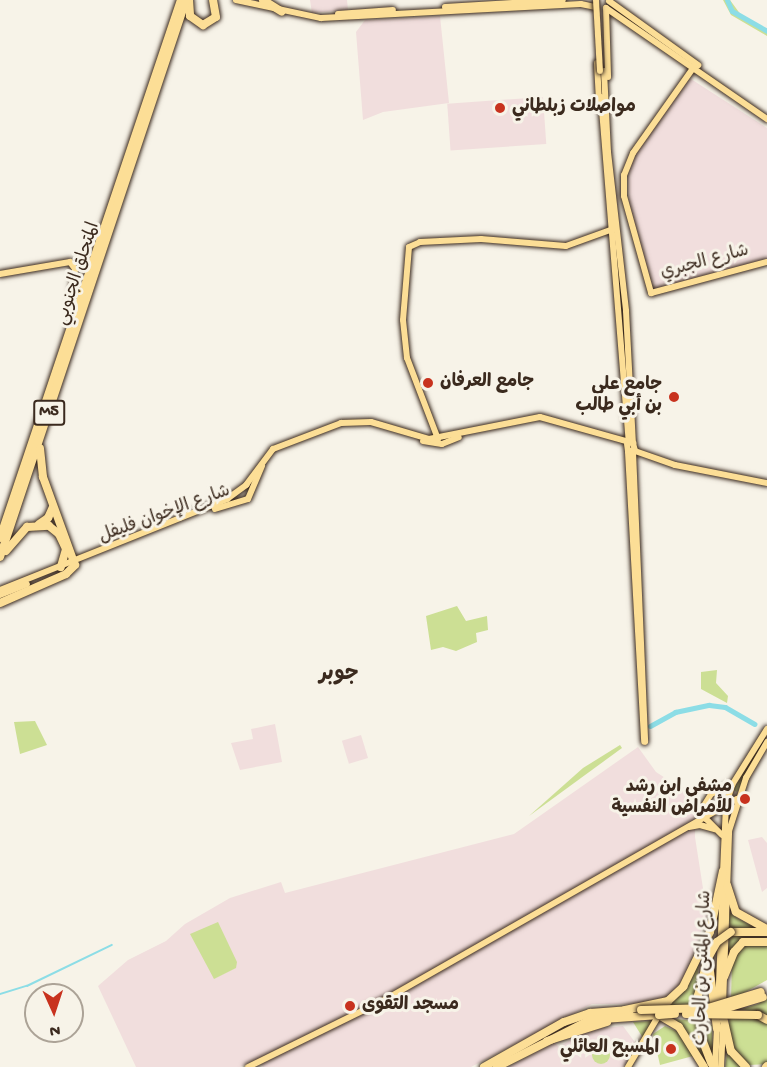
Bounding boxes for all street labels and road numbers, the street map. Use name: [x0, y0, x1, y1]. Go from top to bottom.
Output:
street label: المتحلق الجنوبي: [52, 220, 106, 328]
street label: شارع الجبري: [658, 241, 752, 285]
road number: M5: [32, 400, 66, 426]
street label: شارع الإخوان فليفل: [96, 481, 234, 549]
street label: شارع المثنى بن الحارث: [690, 890, 718, 1046]

